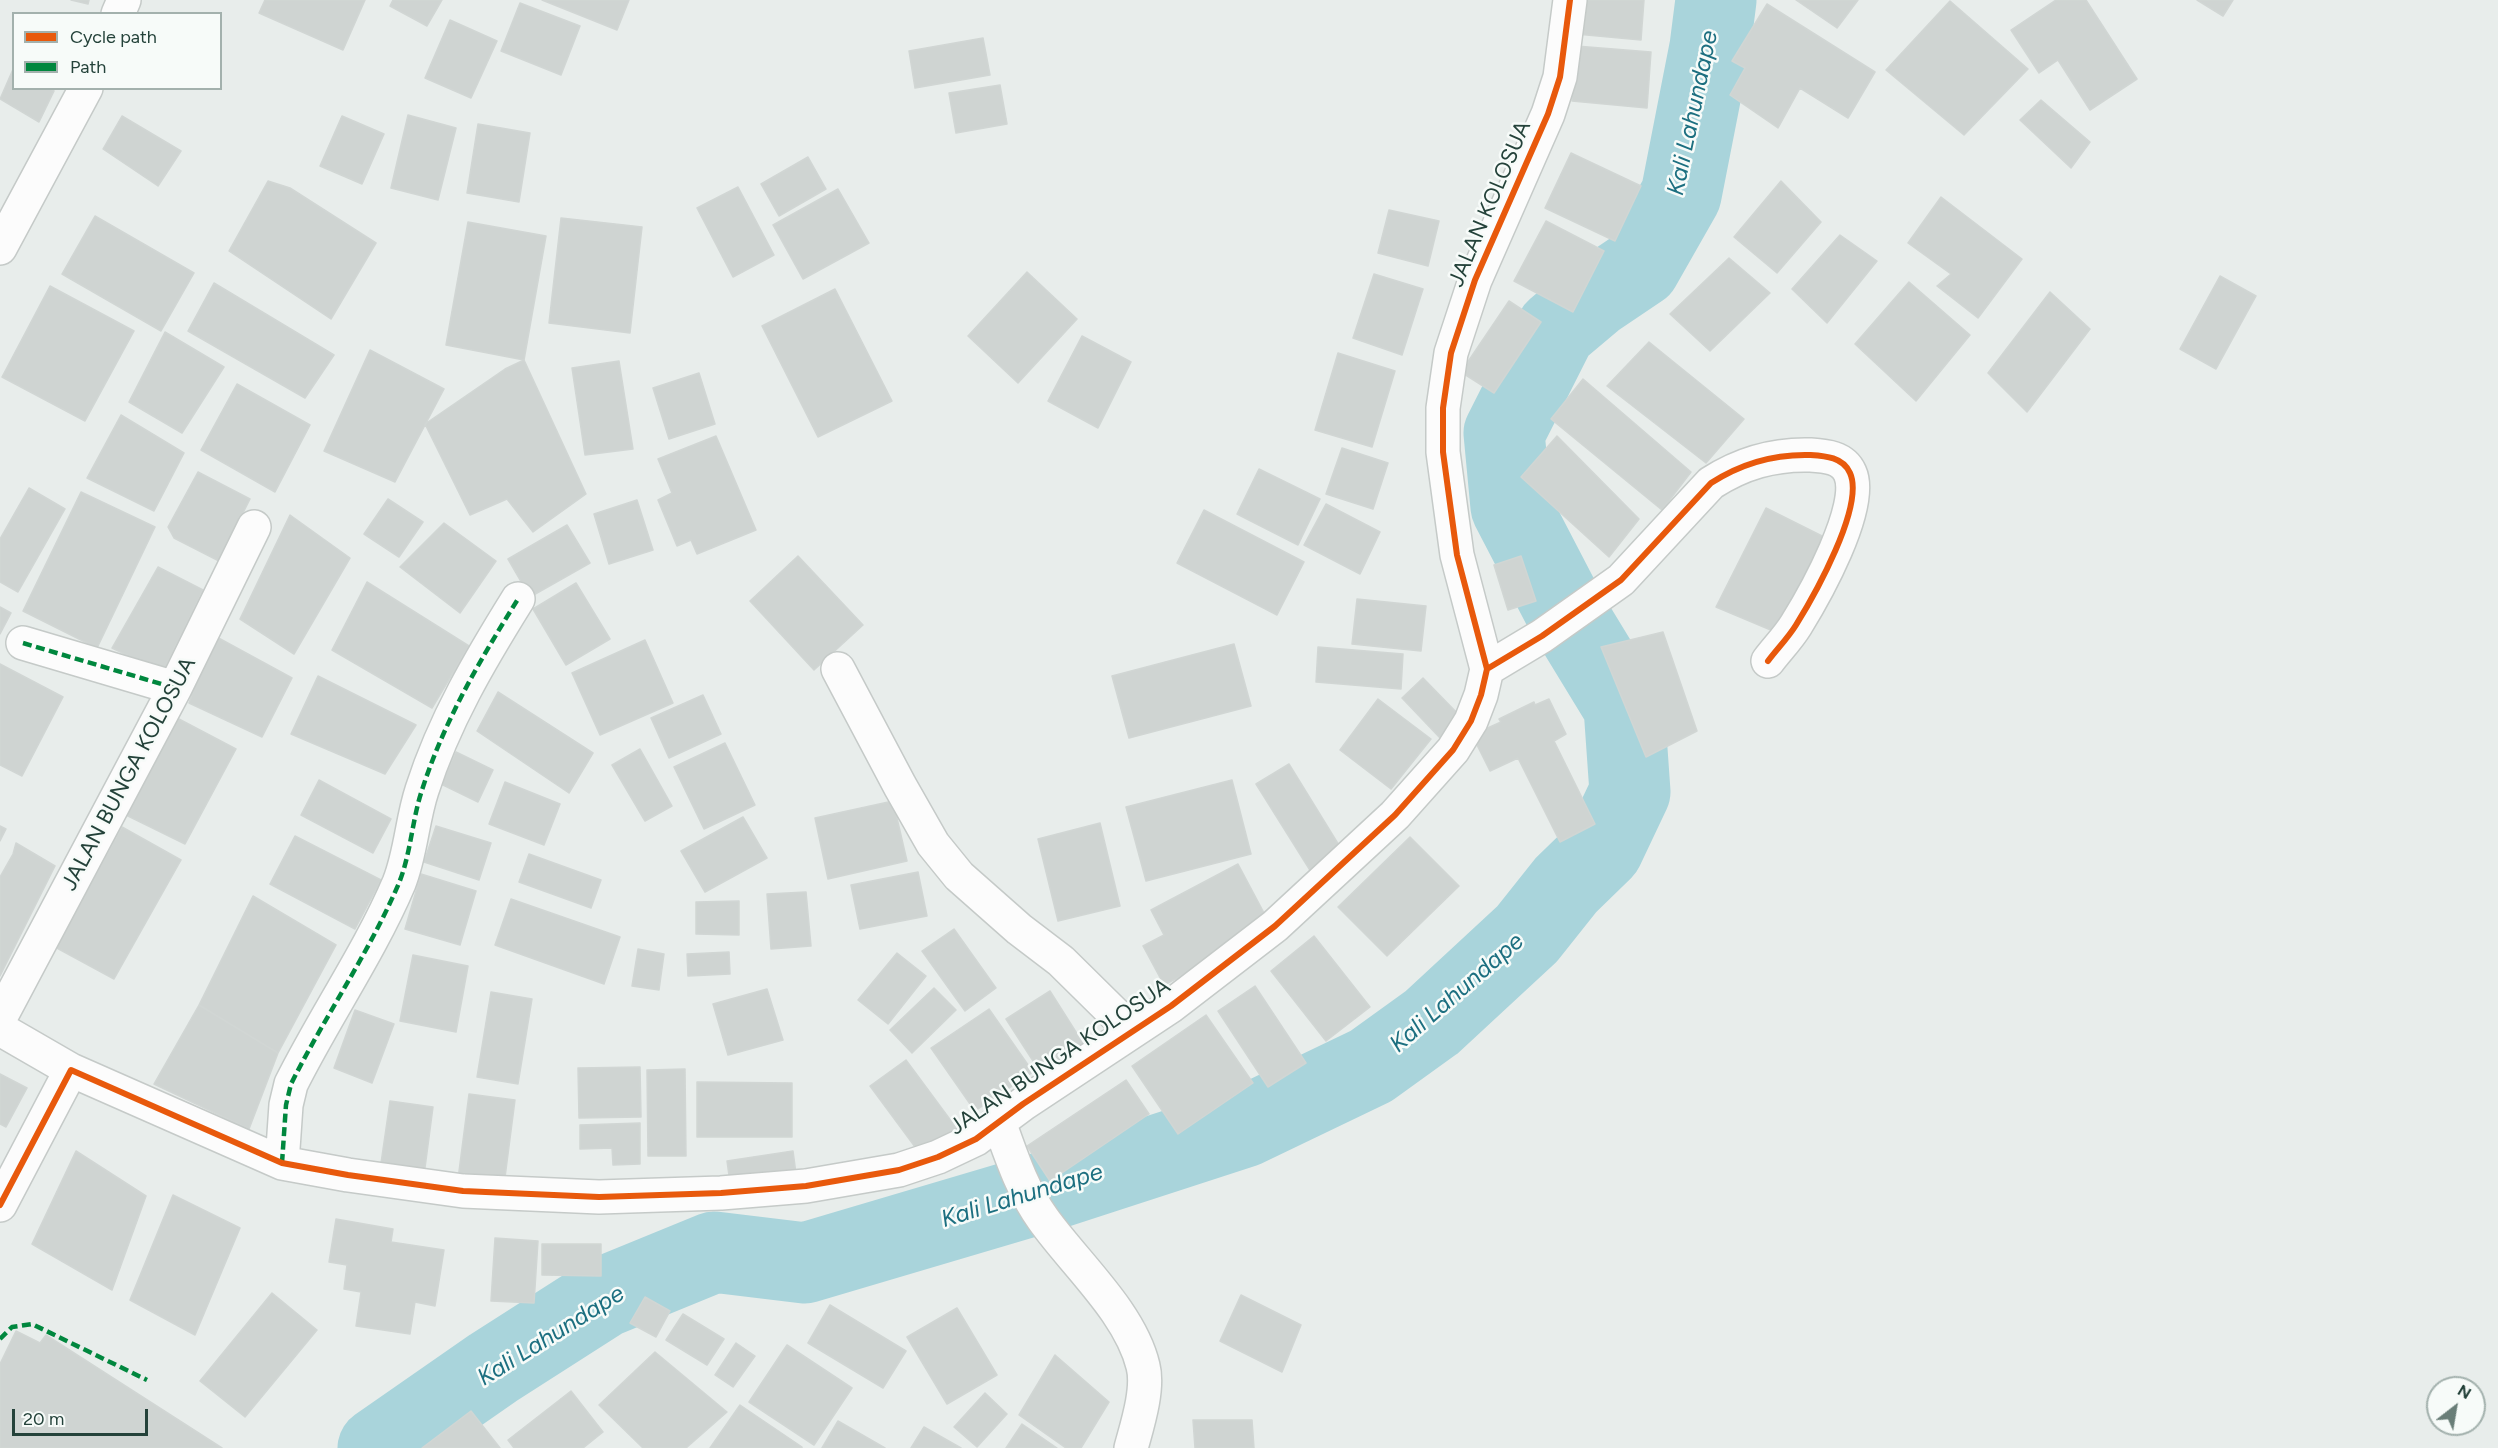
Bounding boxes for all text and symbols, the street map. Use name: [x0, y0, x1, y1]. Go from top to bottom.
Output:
legend: [12, 12, 222, 90]
text: Cycle path: [70, 26, 157, 48]
water label: Kali Lahundape: [1661, 28, 1725, 198]
text: Path: [70, 56, 106, 78]
street label: JALAN KOLOSUA: [1443, 117, 1537, 291]
street label: JALAN BUNGA KOLOSUA: [56, 653, 202, 895]
water label: Kali Lahundape: [1384, 927, 1530, 1059]
street label: JALAN BUNGA KOLOSUA: [945, 973, 1175, 1141]
water label: Kali Lahundape: [938, 1158, 1106, 1234]
water label: Kali Lahundape: [472, 1279, 630, 1393]
north arrow: [2426, 1376, 2486, 1436]
text: N: [2454, 1381, 2475, 1403]
scale bar: [15, 1397, 152, 1435]
text: 20 m: [23, 1408, 64, 1430]

